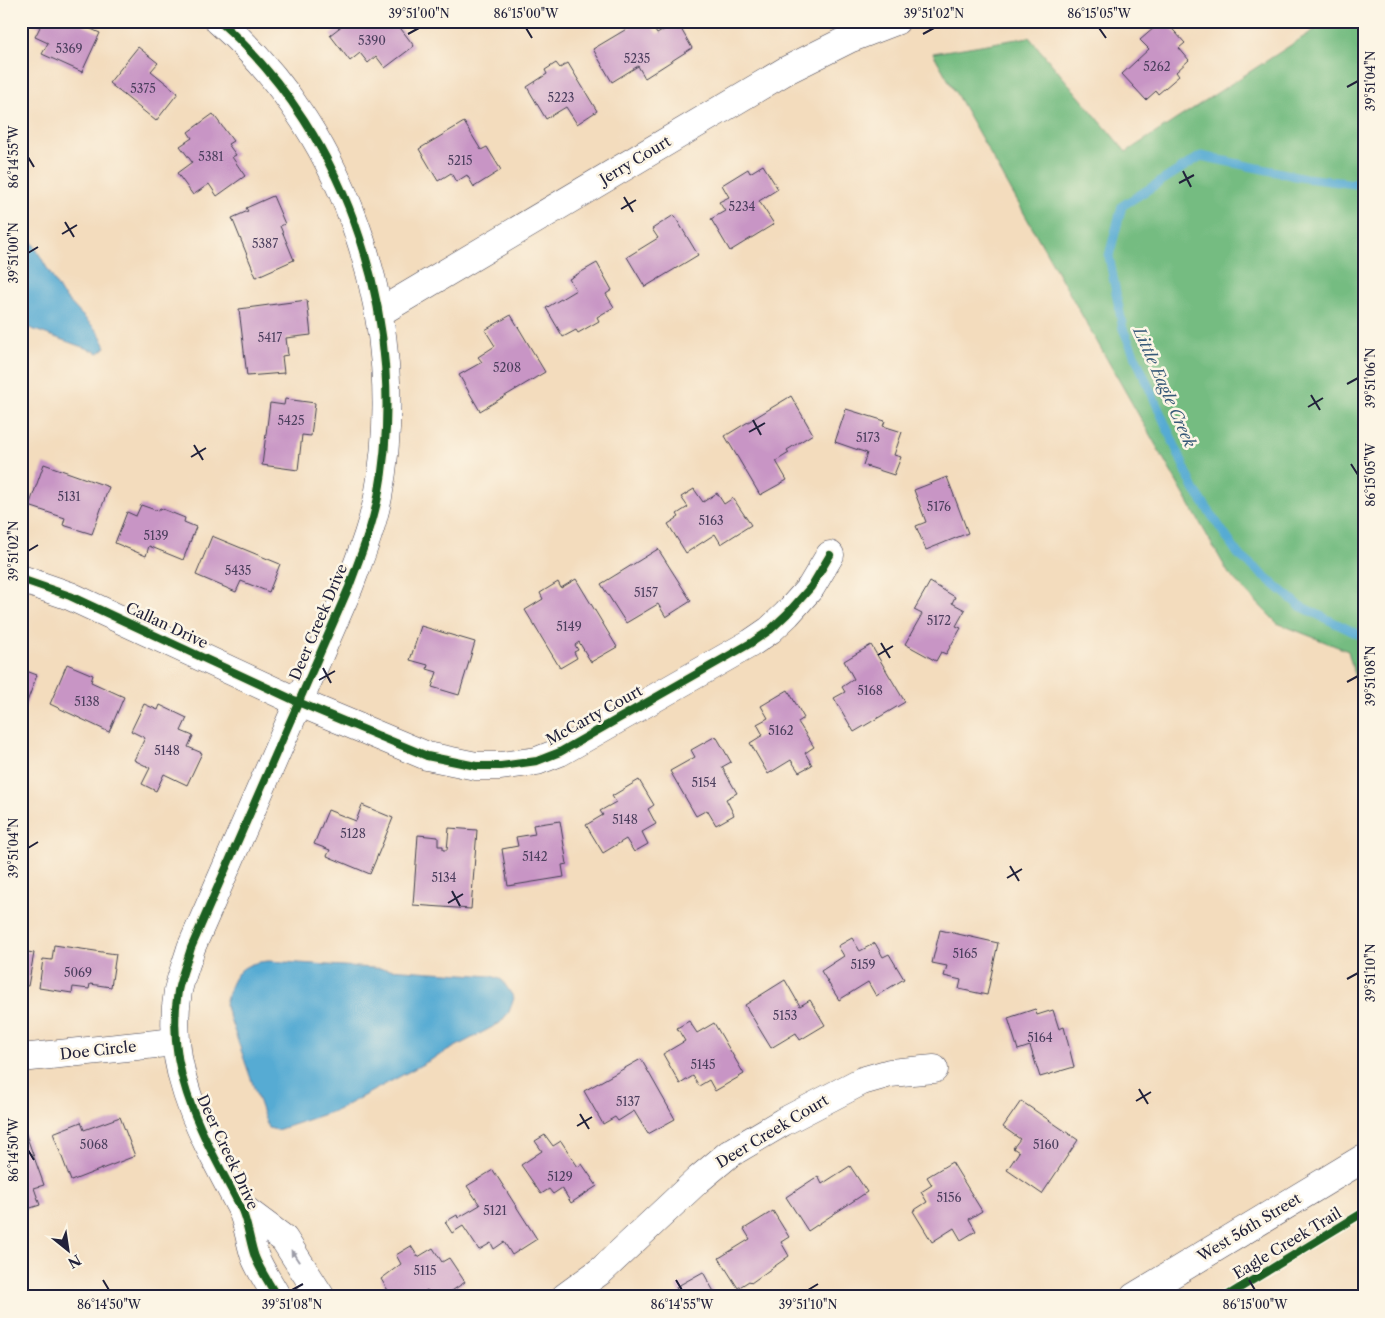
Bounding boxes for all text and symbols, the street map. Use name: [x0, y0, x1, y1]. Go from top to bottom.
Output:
text: 39°51'00"N: [388, 6, 450, 21]
text: 86°15'00"W: [494, 6, 559, 21]
text: 39°51'02"N: [904, 6, 964, 21]
text: 86°15'05"W: [1067, 6, 1132, 21]
house number: 5390: [358, 33, 386, 48]
house number: 5369: [55, 41, 83, 56]
house number: 5235: [624, 51, 650, 66]
text: 39°51'04"N: [1363, 51, 1378, 111]
house number: 5262: [1143, 59, 1171, 74]
house number: 5375: [130, 81, 156, 96]
house number: 5223: [548, 90, 574, 105]
text: 86°14'55"W: [6, 125, 21, 188]
street label: Jerry Court: [594, 131, 675, 190]
house number: 5381: [198, 149, 224, 164]
house number: 5215: [448, 153, 472, 168]
house number: 5234: [729, 199, 756, 214]
text: 39°51'00"N: [6, 222, 21, 284]
house number: 5387: [252, 236, 278, 251]
water label: Little Eagle Creek: [1129, 322, 1201, 451]
house number: 5417: [258, 330, 282, 345]
text: 39°51'06"N: [1363, 348, 1378, 408]
house number: 5208: [493, 360, 521, 375]
house number: 5425: [278, 413, 304, 428]
house number: 5173: [856, 430, 880, 445]
text: 86°15'05"W: [1363, 442, 1378, 507]
house number: 5131: [57, 489, 81, 504]
house number: 5176: [927, 499, 951, 514]
house number: 5163: [698, 513, 724, 528]
text: 39°51'02"N: [6, 521, 21, 581]
house number: 5139: [143, 528, 169, 543]
street label: Deer Creek Drive: [285, 561, 351, 683]
house number: 5435: [225, 563, 251, 578]
house number: 5157: [634, 585, 658, 600]
street label: Callan Drive: [123, 598, 211, 652]
house number: 5172: [927, 613, 951, 628]
house number: 5149: [556, 619, 582, 634]
text: 39°51'08"N: [1363, 646, 1378, 706]
street label: McCarty Court: [542, 680, 646, 749]
house number: 5168: [857, 683, 883, 698]
house number: 5138: [74, 694, 100, 709]
house number: 5162: [768, 723, 794, 738]
house number: 5148: [154, 743, 180, 758]
house number: 5154: [691, 775, 717, 790]
house number: 5148: [612, 812, 638, 827]
text: 39°51'04"N: [6, 818, 21, 878]
house number: 5128: [340, 826, 366, 841]
house number: 5142: [522, 849, 548, 864]
house number: 5134: [431, 870, 457, 885]
text: 39°51'10"N: [1363, 944, 1378, 1002]
house number: 5165: [952, 946, 978, 961]
house number: 5159: [850, 957, 876, 972]
house number: 5069: [64, 965, 92, 980]
house number: 5153: [773, 1008, 797, 1023]
house number: 5164: [1027, 1030, 1053, 1045]
street label: Doe Circle: [59, 1037, 137, 1063]
house number: 5145: [690, 1057, 716, 1072]
street label: Deer Creek Court: [712, 1090, 832, 1172]
street label: Deer Creek Drive: [193, 1091, 263, 1213]
house number: 5137: [616, 1094, 640, 1109]
text: 86°14'50"W: [6, 1117, 21, 1182]
house number: 5068: [80, 1137, 108, 1152]
house number: 5160: [1033, 1137, 1059, 1152]
house number: 5129: [547, 1169, 573, 1184]
street label: West 56th Street: [1193, 1188, 1305, 1266]
house number: 5156: [936, 1190, 962, 1205]
house number: 5121: [483, 1203, 507, 1218]
street label: Eagle Creek Trail: [1229, 1203, 1345, 1283]
north arrow: [42, 1226, 92, 1276]
one-way arrow: [290, 1249, 299, 1263]
text: N: [65, 1250, 84, 1272]
house number: 5115: [413, 1263, 437, 1278]
text: 86°14'50"W: [77, 1297, 142, 1312]
text: 39°51'08"N: [262, 1297, 322, 1312]
text: 86°14'55"W: [651, 1297, 714, 1312]
text: 39°51'10"N: [779, 1297, 837, 1312]
text: 86°15'00"W: [1223, 1297, 1288, 1312]

